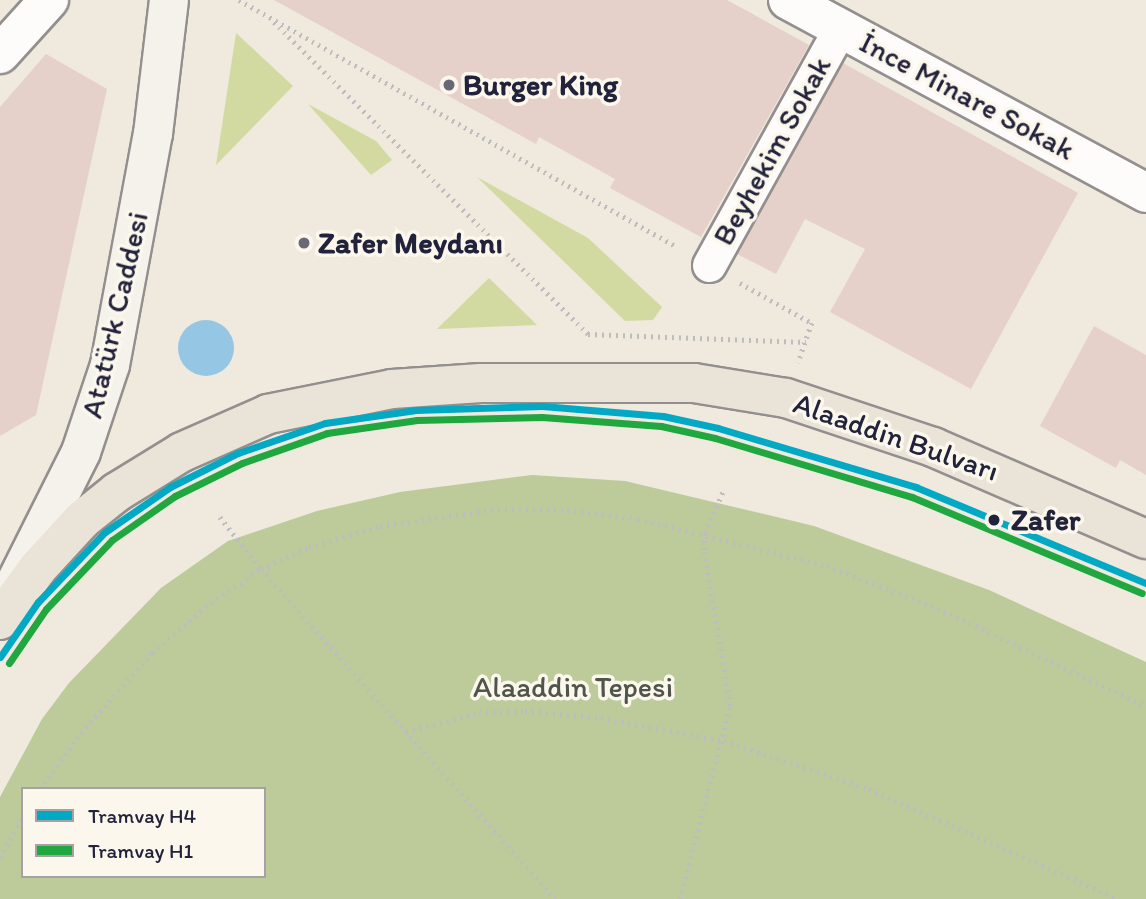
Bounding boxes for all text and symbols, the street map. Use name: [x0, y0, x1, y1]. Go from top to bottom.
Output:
street label: İnce Minare Sokak: [854, 25, 1080, 167]
street label: Beyhekim Sokak: [705, 50, 839, 252]
place label: Burger King: [463, 67, 618, 103]
marker: Burger King: [441, 77, 457, 93]
street label: Atatürk Caddesi: [74, 208, 156, 422]
place label: Zafer Meydanı: [318, 225, 502, 261]
marker: Zafer Meydanı: [296, 235, 312, 251]
street label: Alaaddin Bulvarı: [789, 385, 1003, 489]
place label: Zafer: [1011, 502, 1080, 538]
marker: Zafer: [983, 509, 1005, 531]
park label: Alaaddin Tepesi: [472, 669, 674, 705]
legend: [21, 787, 266, 878]
text: Tramvay H4: [88, 803, 196, 828]
text: Tramvay H1: [88, 838, 193, 863]

